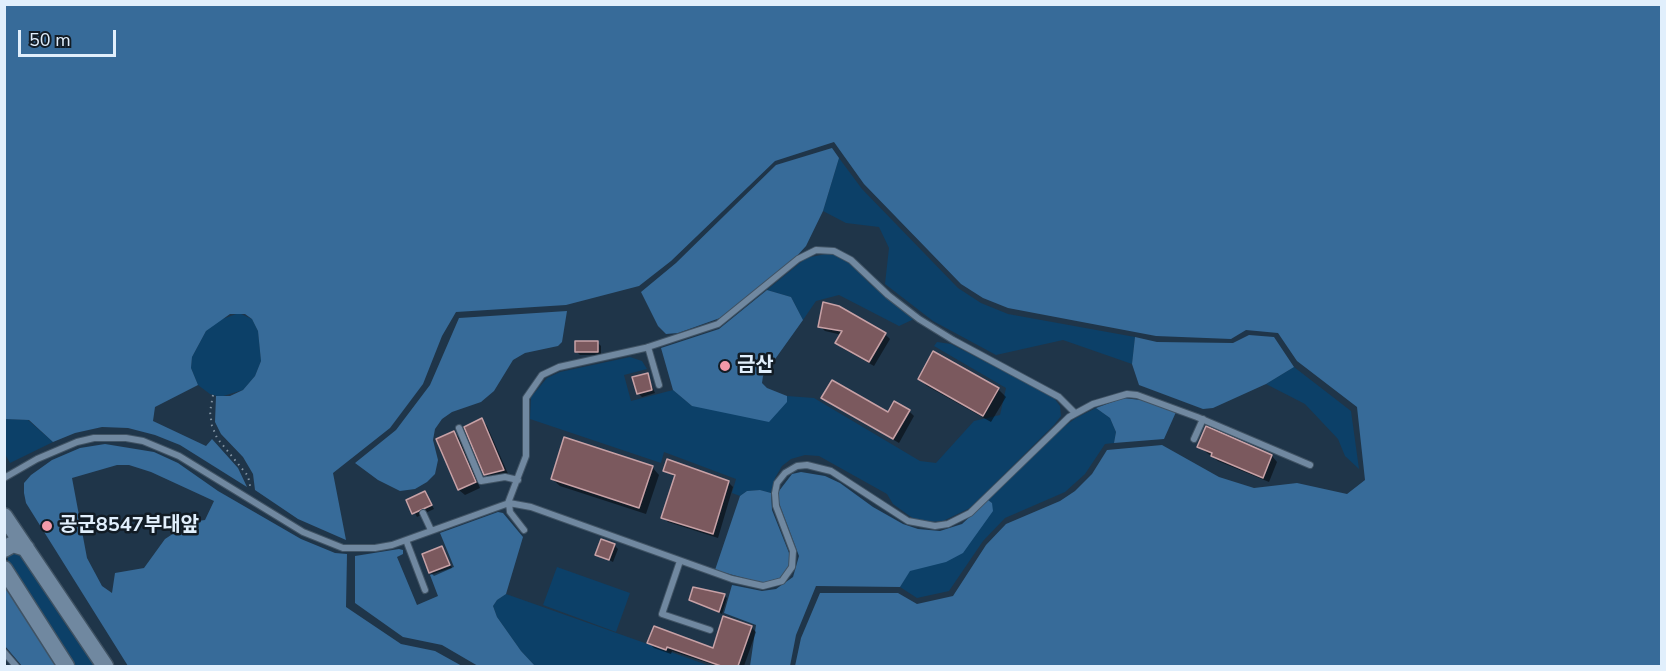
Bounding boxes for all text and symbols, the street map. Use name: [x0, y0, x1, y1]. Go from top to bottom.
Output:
scale bar: [21, 18, 118, 56]
text: 50 m: [29, 28, 71, 52]
place label: 금산: [737, 354, 774, 378]
marker: 금산: [718, 359, 732, 373]
place label: 공군8547부대앞: [59, 514, 199, 538]
marker: 공군8547부대앞: [40, 519, 54, 533]

